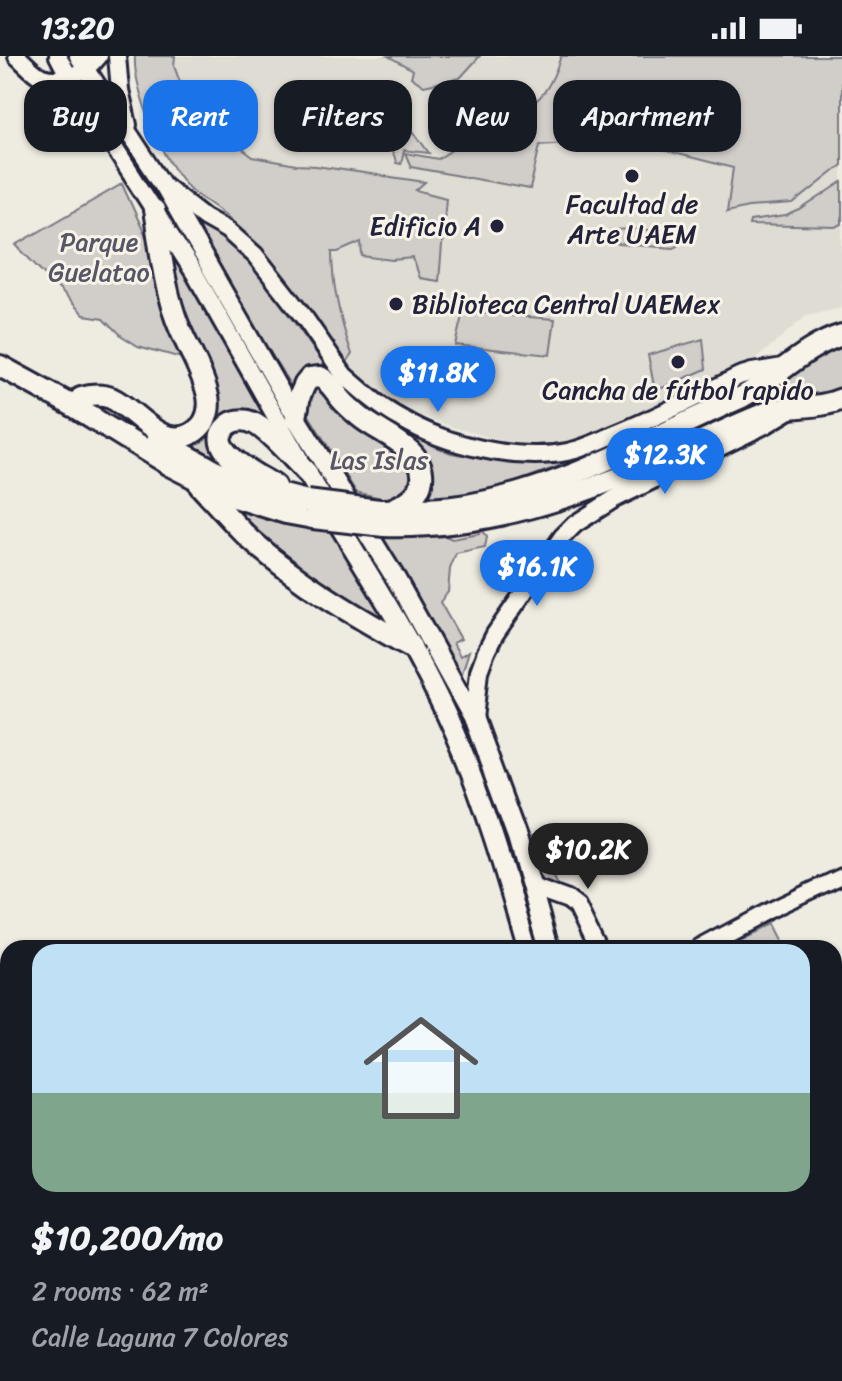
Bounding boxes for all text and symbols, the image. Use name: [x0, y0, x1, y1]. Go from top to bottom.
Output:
text: 13:20: [40, 1, 115, 55]
chip: Buy: [24, 80, 127, 152]
chip: Rent: [143, 80, 258, 152]
chip: Filters: [274, 80, 412, 152]
chip: New: [428, 80, 537, 152]
chip: Apartment: [553, 80, 741, 152]
marker: Facultad de Arte UAEM: [623, 167, 641, 185]
place label: Facultad de Arte UAEM: [566, 181, 698, 257]
place label: Edificio A: [370, 203, 481, 249]
marker: Edificio A: [488, 217, 506, 235]
park label: Parque Guelatao: [48, 219, 150, 295]
place label: Biblioteca Central UAEMex: [412, 281, 721, 327]
marker: Biblioteca Central UAEMex: [387, 295, 405, 313]
pin: $11.8K: [373, 346, 503, 414]
text: $11.8K: [398, 349, 478, 395]
marker: Cancha de fútbol rapido: [669, 353, 687, 371]
place label: Cancha de fútbol rapido: [542, 367, 814, 413]
pin: $12.3K: [600, 428, 730, 496]
text: $12.3K: [624, 431, 706, 477]
park label: Las Islas: [330, 437, 429, 483]
pin: $16.1K: [472, 540, 602, 608]
text: $16.1K: [498, 543, 576, 589]
pin: $10.2K: [523, 823, 653, 891]
text: $10.2K: [546, 826, 630, 872]
icon: home: [349, 996, 493, 1140]
text: $10,200/mo: [32, 1208, 223, 1268]
text: 2 rooms · 62 m²: [32, 1268, 209, 1314]
text: Calle Laguna 7 Colores: [32, 1314, 288, 1360]

